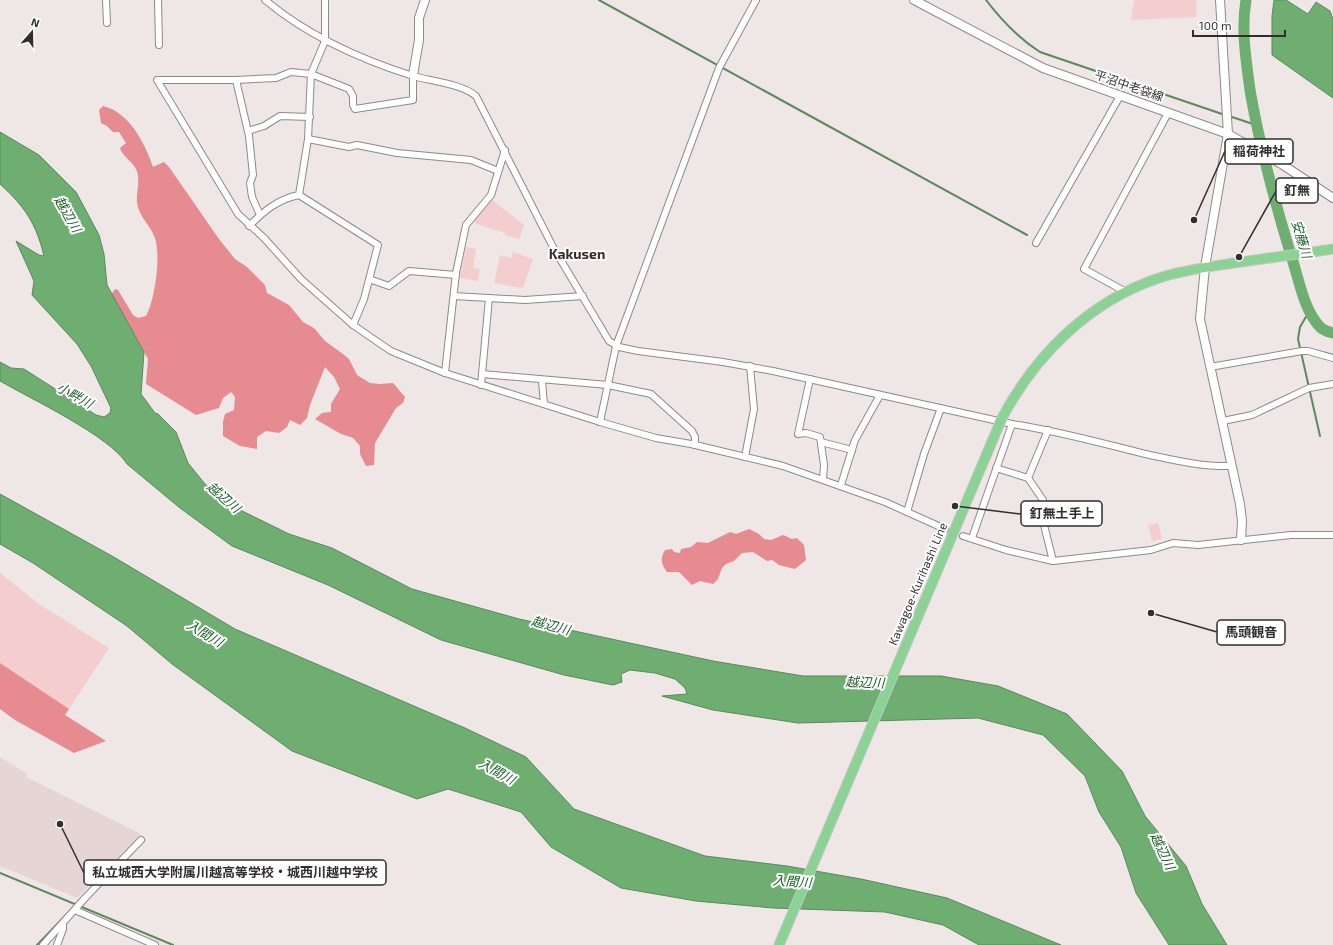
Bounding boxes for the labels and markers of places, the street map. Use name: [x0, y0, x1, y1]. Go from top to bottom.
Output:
callout: 稲荷神社: [1225, 139, 1293, 164]
callout: 釘無: [1276, 178, 1318, 203]
callout: 釘無土手上: [1021, 501, 1102, 526]
callout: 馬頭観音: [1217, 620, 1285, 645]
callout: 私立城西大学附属川越高等学校・城西川越中学校: [84, 860, 386, 885]

